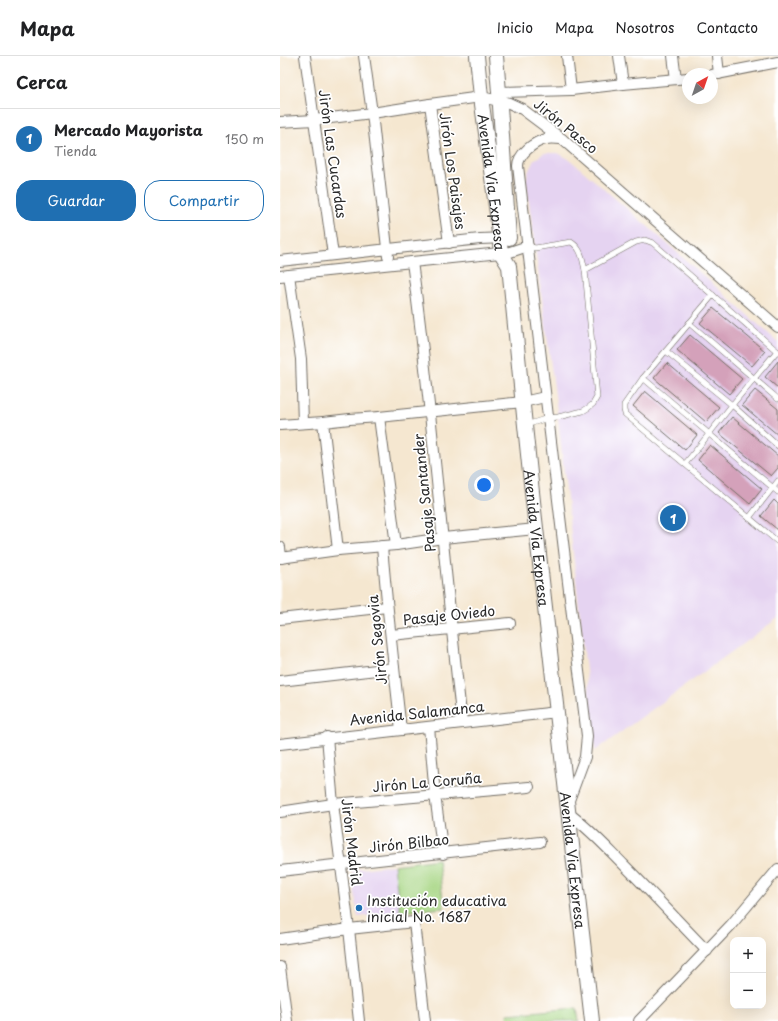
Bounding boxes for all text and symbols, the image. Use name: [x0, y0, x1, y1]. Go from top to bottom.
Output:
text: Mapa: [20, 14, 75, 42]
text: Inicio: [497, 17, 533, 38]
text: Mapa: [555, 17, 593, 38]
text: Nosotros: [615, 17, 675, 38]
text: Contacto: [697, 17, 758, 38]
north arrow: [682, 68, 718, 104]
text: Cerca: [16, 69, 67, 95]
street label: Jirón Las Cucardas: [314, 88, 352, 220]
street label: Jirón Pasco: [529, 94, 603, 159]
street label: Jirón Los Paisajes: [434, 111, 472, 231]
street label: Avenida Via Expresa: [473, 113, 511, 252]
text: Mercado Mayorista: [54, 118, 203, 141]
text: 1: [26, 129, 32, 148]
text: 150 m: [225, 129, 264, 148]
text: Tienda: [54, 141, 97, 160]
button: Guardar: [16, 180, 136, 221]
button: Compartir: [144, 180, 264, 221]
street label: Pasaje Santander: [407, 432, 441, 553]
street label: Avenida Via Expresa: [519, 468, 555, 608]
your location: [474, 475, 494, 495]
pin: 1: [660, 503, 686, 533]
street label: Jirón Segovia: [362, 594, 392, 686]
street label: Pasaje Oviedo: [402, 600, 496, 630]
street label: Avenida Salamanca: [349, 695, 486, 731]
street label: Jirón La Coruña: [372, 767, 483, 797]
street label: Avenida Via Expresa: [555, 790, 592, 930]
street label: Jirón Madrid: [336, 797, 368, 887]
street label: Jirón Bilbao: [368, 828, 450, 858]
place label: Institución educativa inicial No. 1687: [367, 890, 507, 927]
marker: Institución educativa inicial No. 1687: [354, 903, 364, 913]
map controls: [730, 937, 766, 1009]
button: +: [730, 937, 766, 973]
button: −: [730, 973, 766, 1009]

